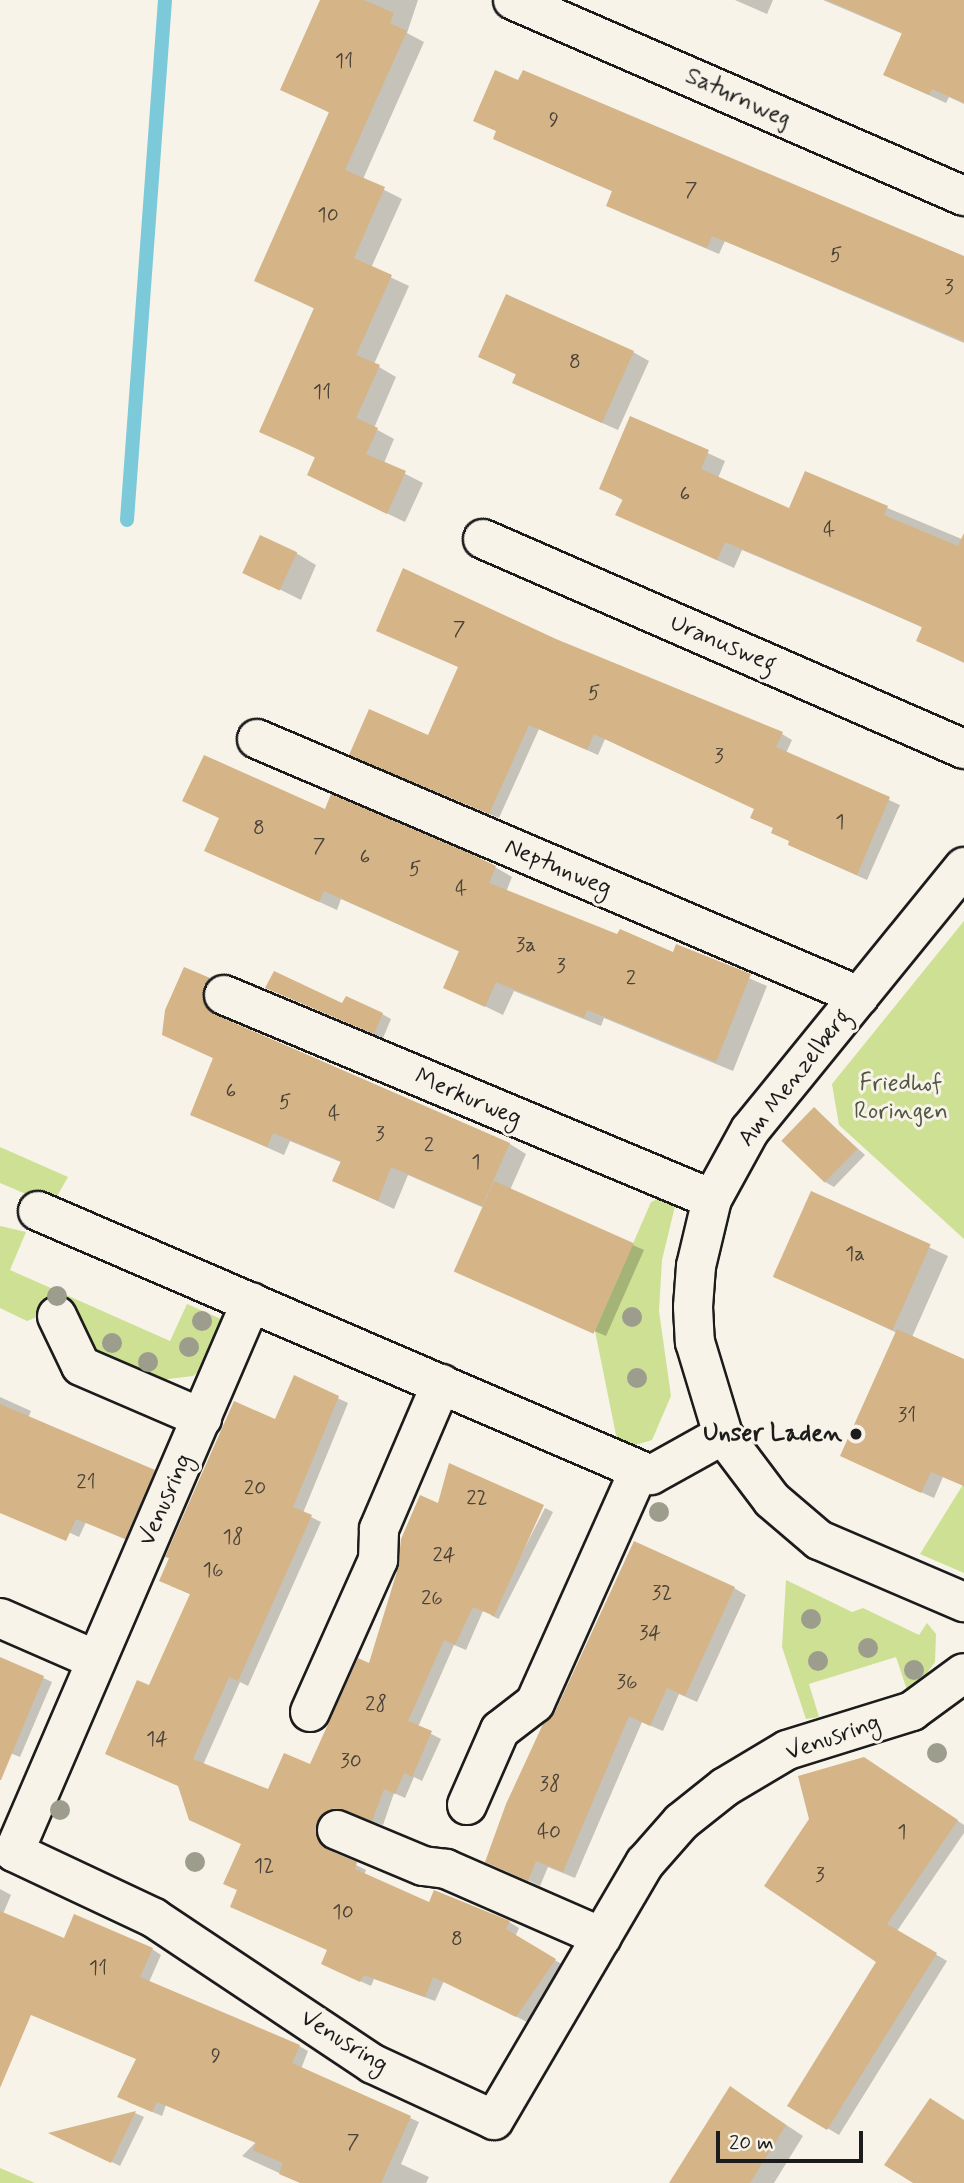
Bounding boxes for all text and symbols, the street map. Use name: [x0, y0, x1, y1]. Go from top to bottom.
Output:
house number: 11: [335, 48, 353, 74]
street label: Saturnweg: [681, 62, 795, 134]
house number: 9: [549, 107, 559, 133]
house number: 7: [685, 177, 697, 203]
house number: 10: [317, 202, 339, 228]
house number: 5: [830, 242, 842, 268]
house number: 3: [944, 274, 954, 300]
house number: 8: [569, 349, 581, 375]
house number: 11: [313, 379, 331, 405]
house number: 6: [680, 481, 690, 507]
house number: 4: [823, 517, 835, 543]
street label: Uranusweg: [665, 609, 781, 679]
house number: 7: [453, 616, 465, 642]
house number: 5: [588, 680, 600, 706]
house number: 3: [714, 743, 724, 769]
house number: 1: [835, 809, 845, 835]
house number: 8: [253, 815, 265, 841]
house number: 7: [313, 833, 325, 859]
street label: Neptunweg: [500, 833, 616, 903]
house number: 6: [360, 844, 370, 870]
house number: 5: [409, 856, 421, 882]
house number: 4: [455, 876, 467, 902]
house number: 3a: [516, 932, 536, 958]
house number: 3: [556, 953, 566, 979]
house number: 2: [626, 965, 636, 991]
street label: Am Menzelberg: [734, 1006, 856, 1150]
street label: Merkurweg: [410, 1063, 526, 1133]
park label: Friedhof Roringen: [854, 1070, 948, 1126]
house number: 6: [226, 1078, 236, 1104]
house number: 5: [279, 1089, 291, 1115]
house number: 4: [328, 1101, 340, 1127]
house number: 3: [375, 1121, 385, 1147]
house number: 2: [424, 1132, 434, 1158]
house number: 1: [471, 1149, 481, 1175]
house number: 1a: [845, 1241, 865, 1267]
house number: 31: [898, 1402, 916, 1428]
place label: Unser Laden: [706, 1420, 842, 1448]
marker: Unser Laden: [848, 1426, 864, 1442]
street label: Venusring: [133, 1449, 199, 1551]
house number: 21: [76, 1469, 96, 1495]
house number: 20: [244, 1475, 266, 1501]
house number: 22: [466, 1485, 488, 1511]
house number: 18: [223, 1524, 243, 1550]
house number: 24: [432, 1542, 456, 1568]
house number: 16: [203, 1557, 223, 1583]
house number: 32: [652, 1580, 672, 1606]
house number: 26: [421, 1585, 443, 1611]
house number: 34: [639, 1620, 661, 1646]
house number: 36: [616, 1669, 638, 1695]
house number: 28: [365, 1691, 387, 1717]
street label: Venusring: [782, 1708, 884, 1768]
house number: 14: [146, 1726, 168, 1752]
house number: 30: [340, 1748, 362, 1774]
house number: 38: [540, 1771, 560, 1797]
house number: 40: [537, 1819, 561, 1845]
house number: 1: [897, 1819, 907, 1845]
house number: 12: [254, 1853, 274, 1879]
house number: 3: [815, 1862, 825, 1888]
house number: 10: [332, 1899, 354, 1925]
house number: 8: [451, 1926, 463, 1952]
house number: 11: [89, 1955, 107, 1981]
street label: Venusring: [295, 2004, 393, 2080]
house number: 9: [211, 2043, 221, 2069]
scale bar: [719, 2116, 866, 2160]
house number: 7: [347, 2129, 359, 2155]
text: 20 m: [729, 2129, 774, 2157]

